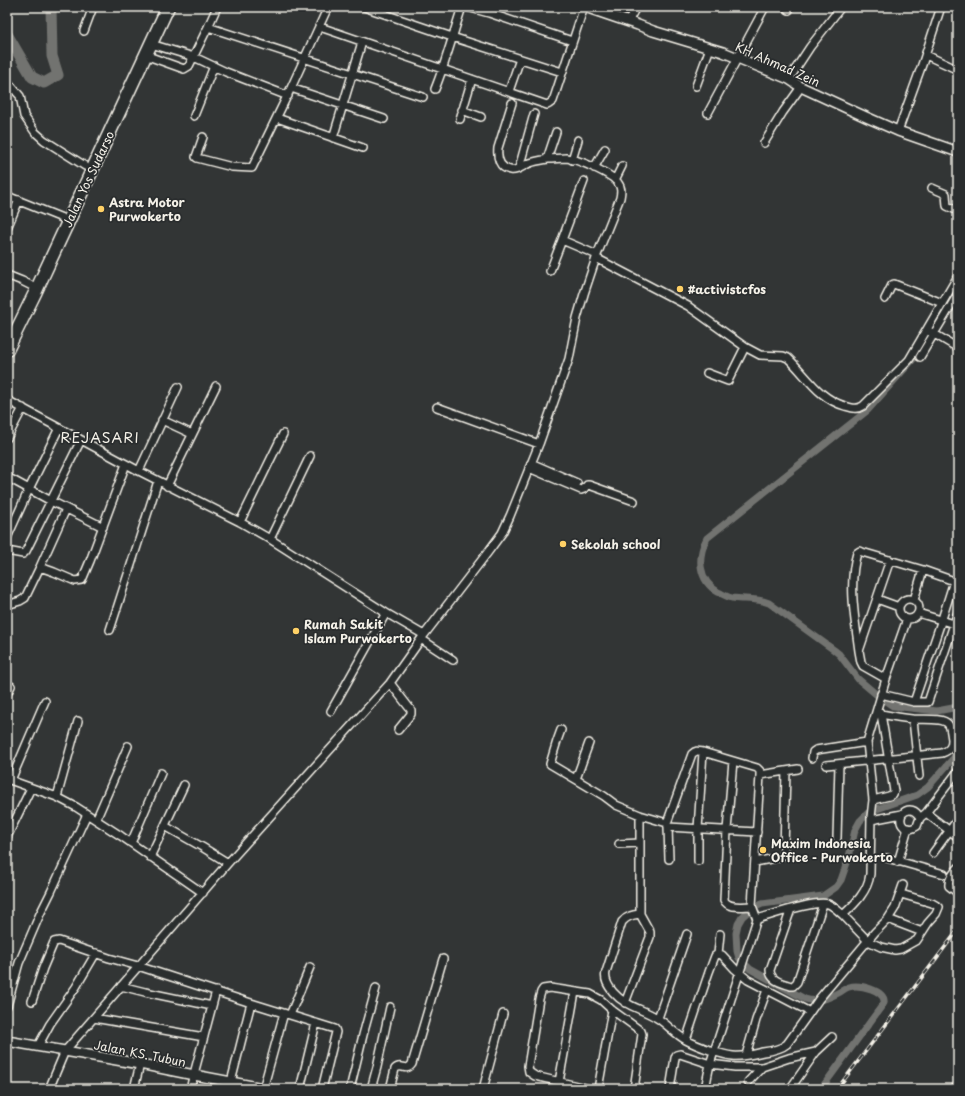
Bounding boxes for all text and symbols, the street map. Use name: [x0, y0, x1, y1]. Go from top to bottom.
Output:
street label: KH Ahmad Zein: [733, 37, 823, 91]
street label: Jalan Yos Sudarso: [58, 128, 118, 230]
place label: Astra Motor Purwokerto: [108, 193, 186, 225]
marker: Astra Motor Purwokerto: [96, 204, 106, 214]
place label: #activistcfos: [688, 280, 766, 298]
marker: #activistcfos: [675, 284, 685, 294]
district label: REJASARI: [60, 427, 140, 448]
place label: Sekolah school: [571, 535, 661, 553]
marker: Sekolah school: [558, 539, 568, 549]
place label: Rumah Sakit Islam Purwokerto: [304, 615, 412, 647]
marker: Rumah Sakit Islam Purwokerto: [291, 626, 301, 636]
place label: Maxim Indonesia Office - Purwokerto: [771, 834, 893, 866]
marker: Maxim Indonesia Office - Purwokerto: [758, 845, 768, 855]
street label: Jalan KS. Tubun: [92, 1035, 188, 1071]

